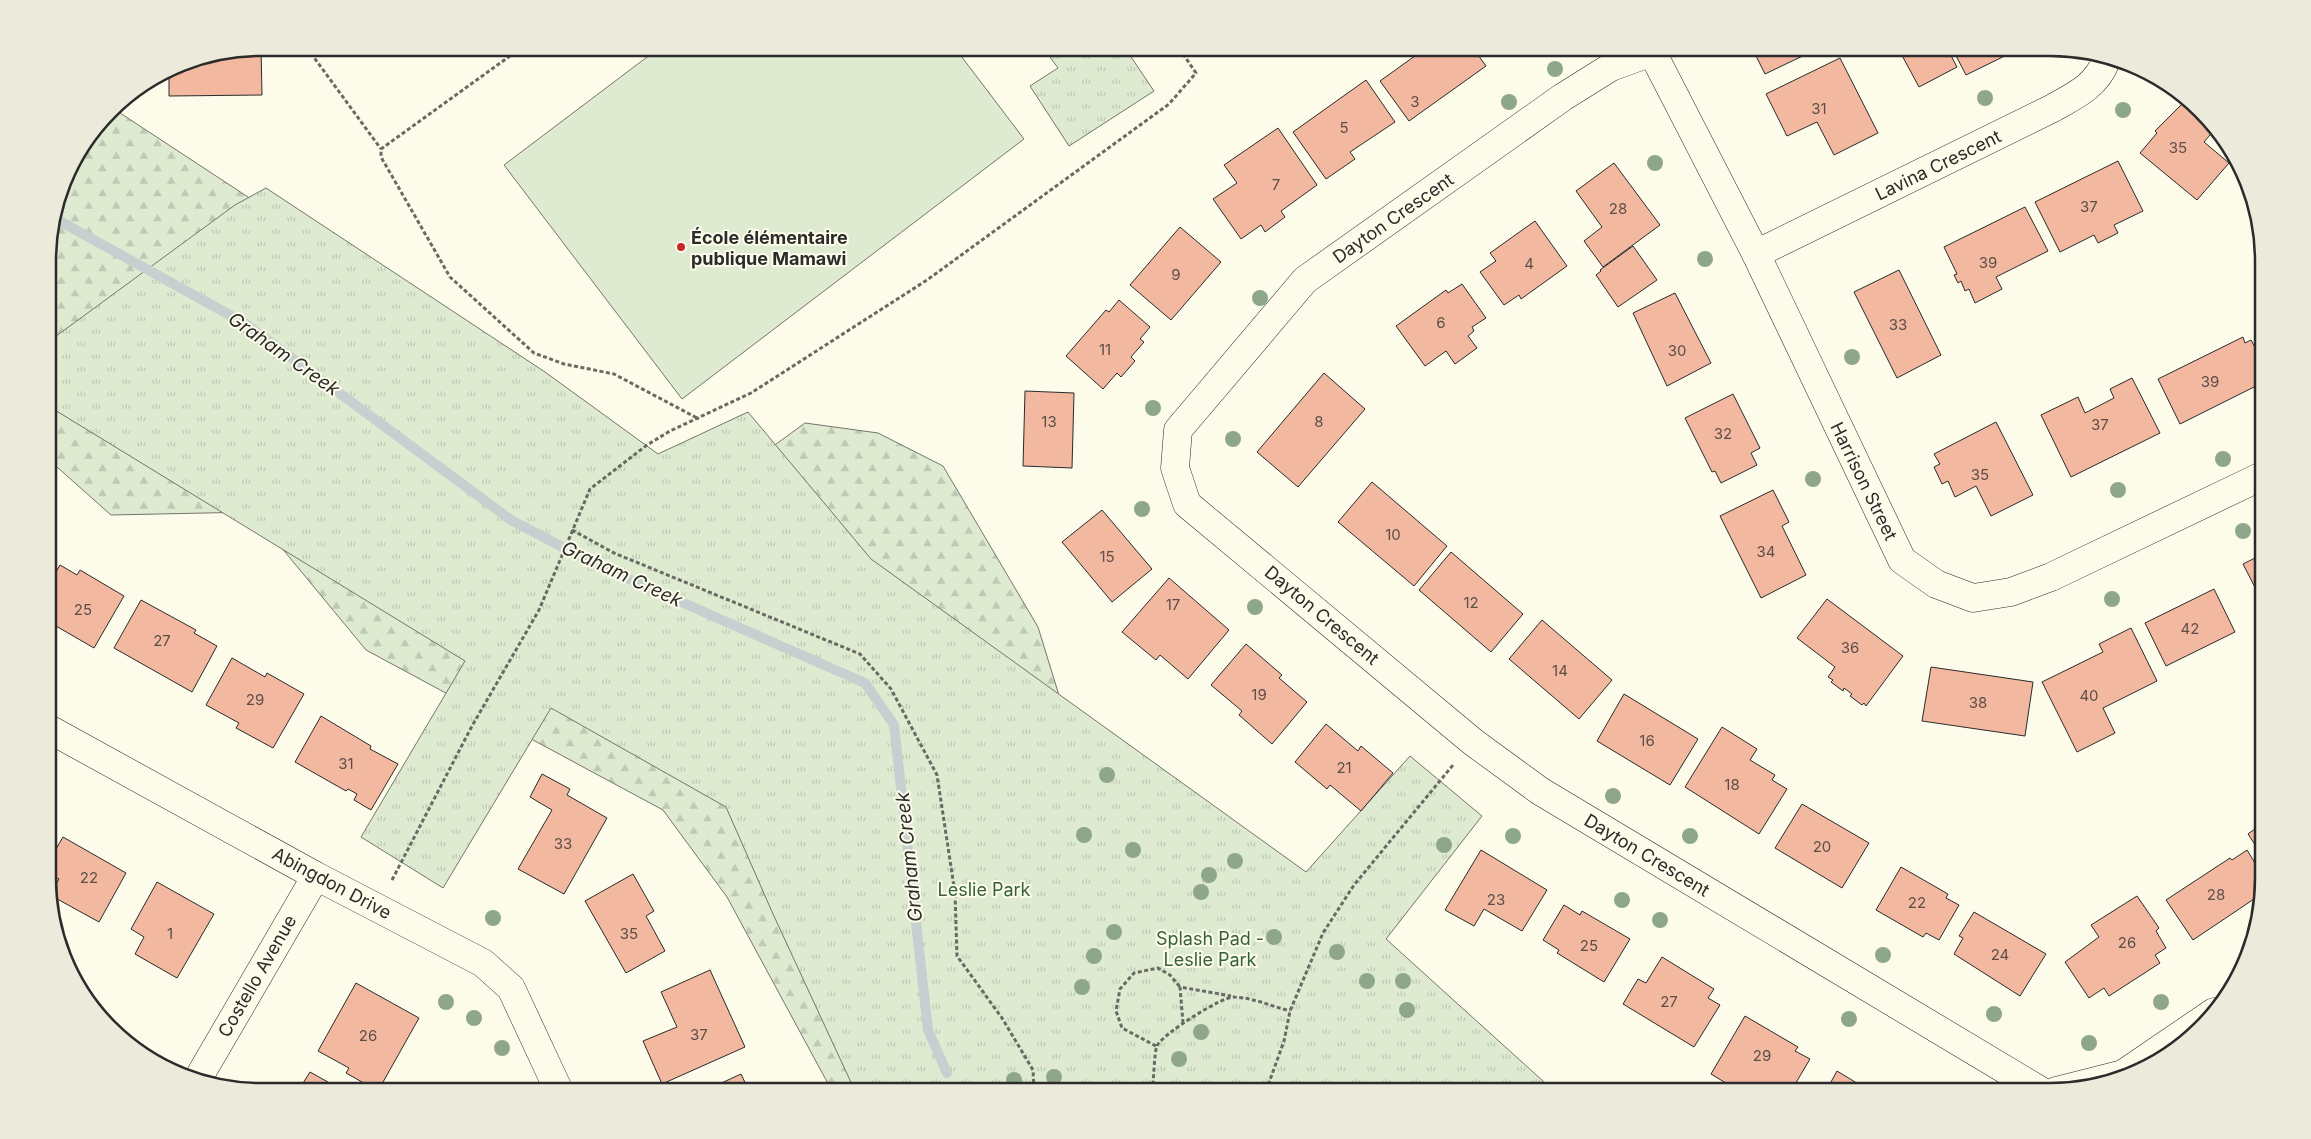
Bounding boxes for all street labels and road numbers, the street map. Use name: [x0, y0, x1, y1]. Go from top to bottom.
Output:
street label: Lavina Crescent: [1872, 125, 2004, 205]
street label: Dayton Crescent: [1329, 169, 1457, 267]
street label: Harrison Street: [1826, 419, 1902, 544]
street label: Dayton Crescent: [1261, 561, 1383, 669]
street label: Dayton Crescent: [1581, 809, 1714, 901]
street label: Abingdon Drive: [269, 843, 395, 923]
street label: Costello Avenue: [214, 911, 300, 1041]

